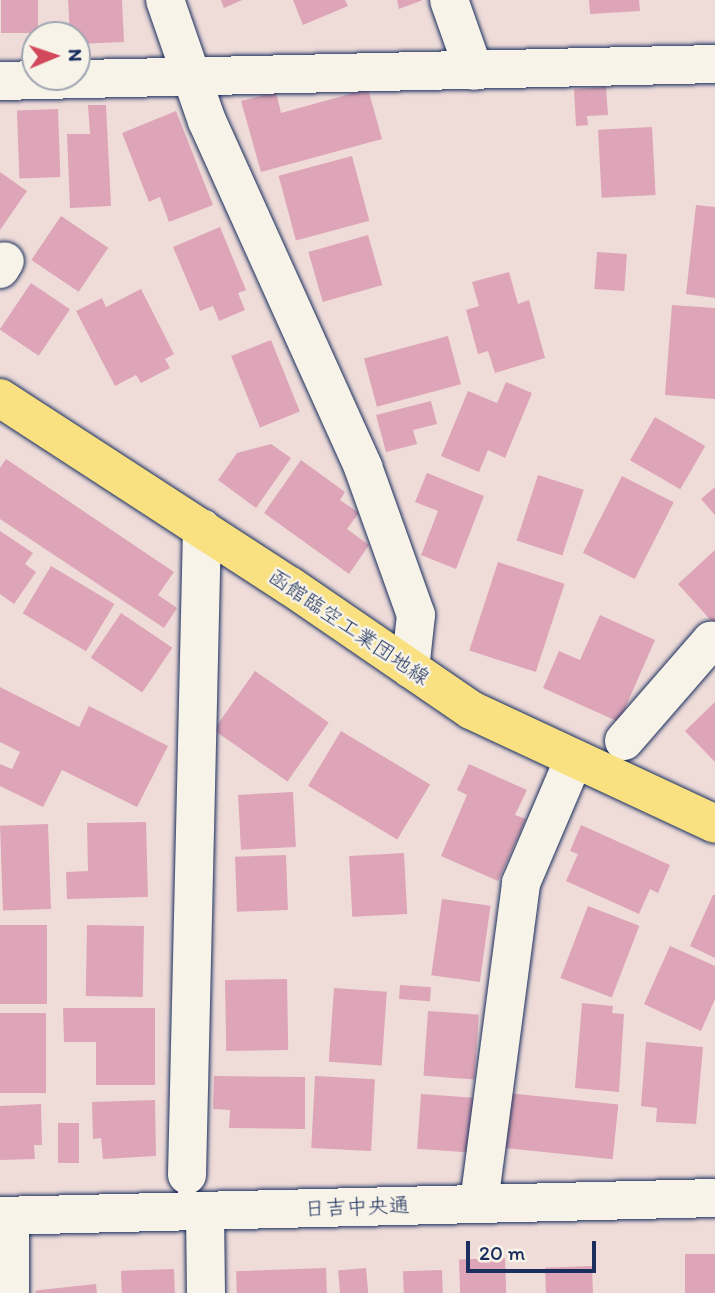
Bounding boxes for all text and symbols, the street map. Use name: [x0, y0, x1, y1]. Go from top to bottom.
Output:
north arrow: [21, 21, 91, 91]
text: N: [64, 49, 87, 62]
street label: 函館臨空工業団地線: [264, 564, 434, 690]
street label: 日吉中央通: [304, 1193, 410, 1221]
scale bar: [470, 1226, 600, 1270]
text: 20 m: [479, 1240, 525, 1265]

